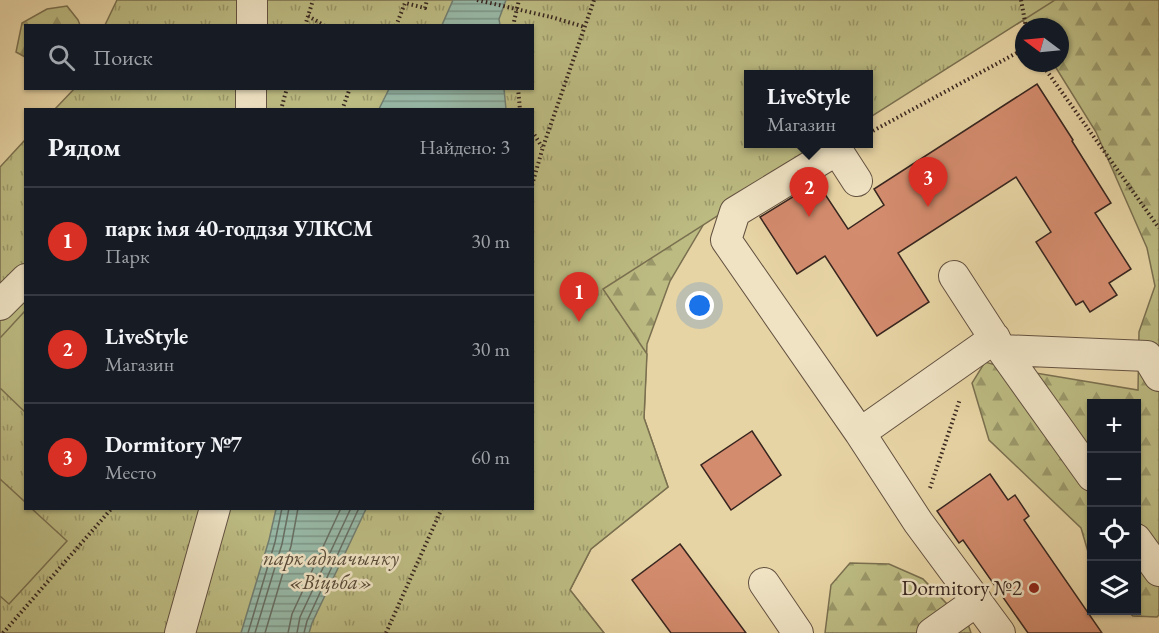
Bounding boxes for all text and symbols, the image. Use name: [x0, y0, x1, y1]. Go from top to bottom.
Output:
north arrow: [1015, 18, 1069, 72]
search box: [24, 24, 534, 90]
icon: search: [45, 41, 78, 74]
text: Поиск: [93, 43, 153, 72]
popup: [744, 70, 873, 148]
text: LiveStyle: [767, 82, 850, 111]
text: Магазин: [767, 111, 836, 137]
text: Рядом: [48, 130, 121, 164]
text: Найдено: 3: [419, 134, 510, 160]
pin: 3: [908, 158, 948, 207]
pin: 2: [790, 168, 828, 217]
text: парк імя 40-годдзя УЛКСМ: [105, 214, 373, 243]
text: 1: [62, 228, 73, 254]
text: 30 m: [471, 228, 510, 254]
text: Парк: [105, 243, 149, 269]
pin: 1: [560, 272, 598, 322]
your location: [685, 291, 714, 320]
text: LiveStyle: [105, 322, 188, 351]
text: 2: [62, 336, 73, 362]
text: 30 m: [471, 336, 510, 362]
text: Магазин: [105, 351, 174, 377]
map controls: [1087, 399, 1141, 615]
button: +: [1087, 399, 1141, 453]
text: Dormitory №7: [105, 430, 242, 459]
text: 3: [62, 444, 73, 470]
text: 60 m: [471, 444, 510, 470]
button: −: [1087, 453, 1141, 507]
text: Место: [105, 459, 156, 485]
button: locate: [1087, 507, 1141, 561]
park label: парк адпачынку «Віцьба»: [263, 544, 400, 595]
button: layers: [1087, 561, 1141, 615]
place label: Dormitory №2: [902, 574, 1022, 601]
marker: Dormitory №2: [1027, 581, 1041, 595]

